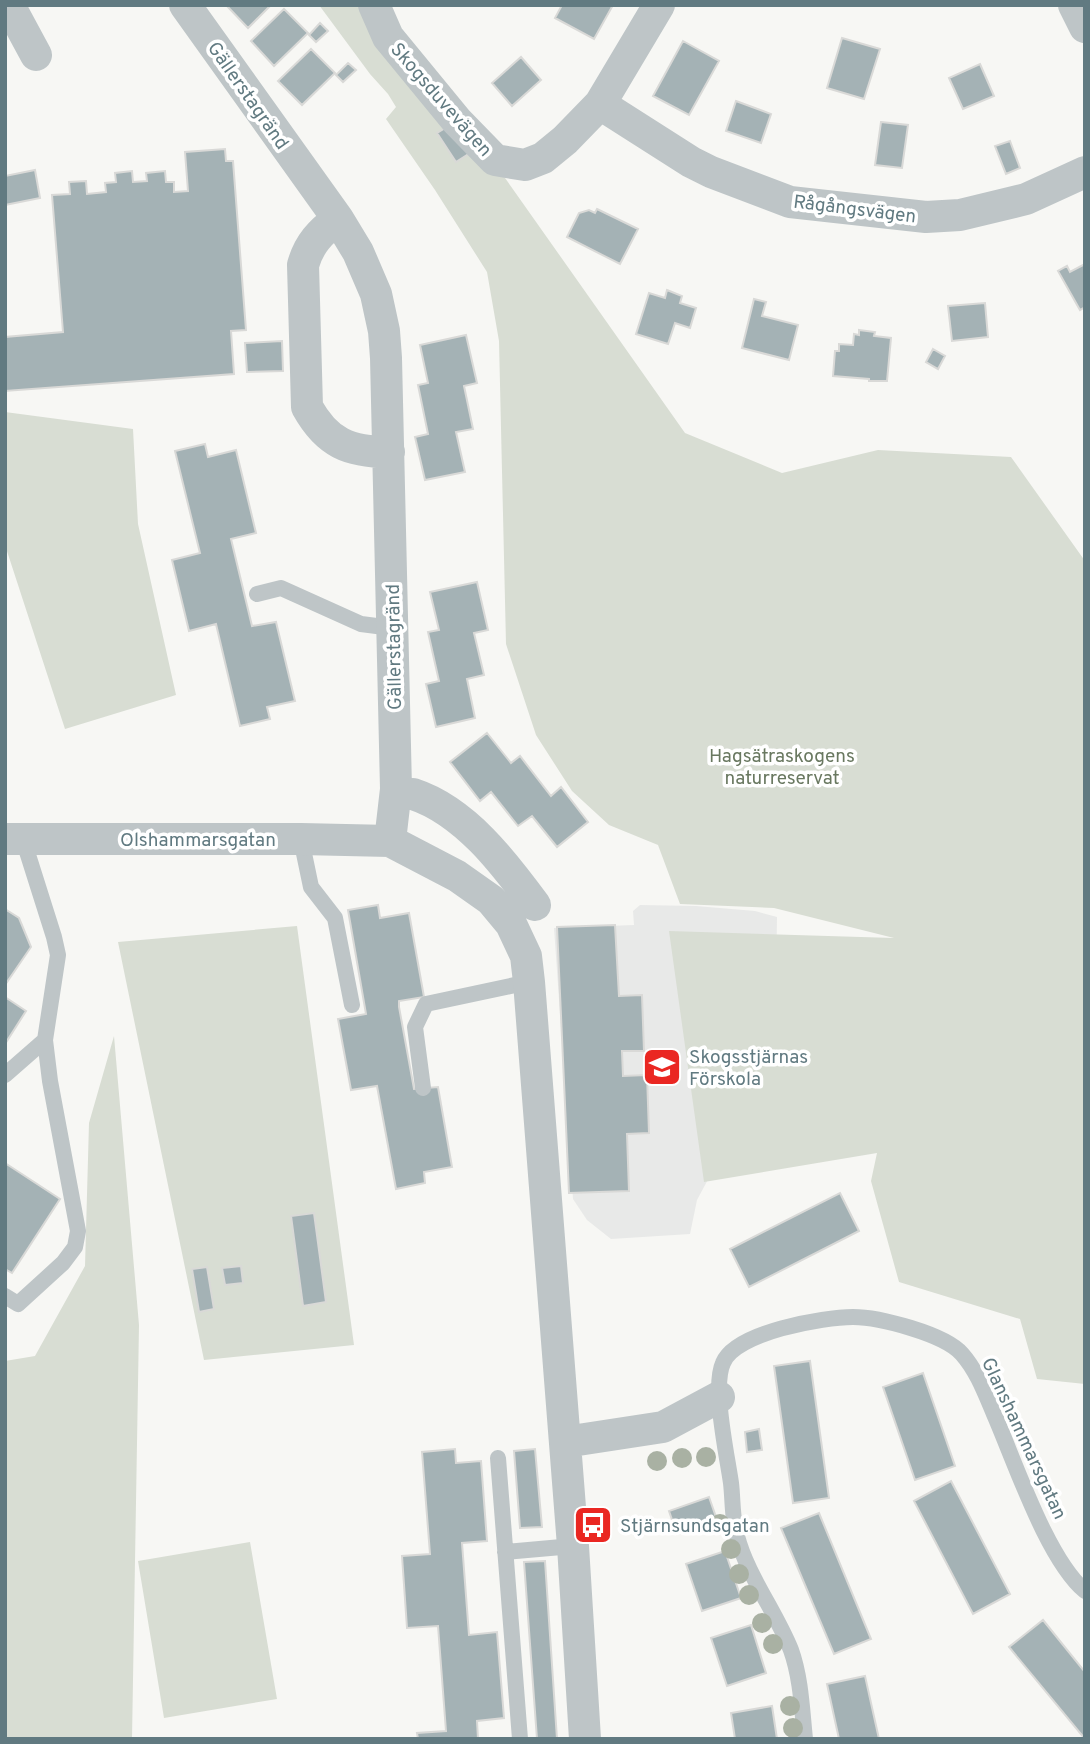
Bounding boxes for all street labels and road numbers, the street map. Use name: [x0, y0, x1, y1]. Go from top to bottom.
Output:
street label: Gällerstagränd: [201, 38, 293, 155]
street label: Skogsduvevägen: [384, 38, 497, 162]
street label: Rågångsvägen: [792, 191, 918, 229]
street label: Gällerstagränd: [382, 584, 408, 710]
street label: Olshammarsgatan: [120, 829, 276, 853]
street label: Glanshammarsgatan: [975, 1354, 1071, 1524]

